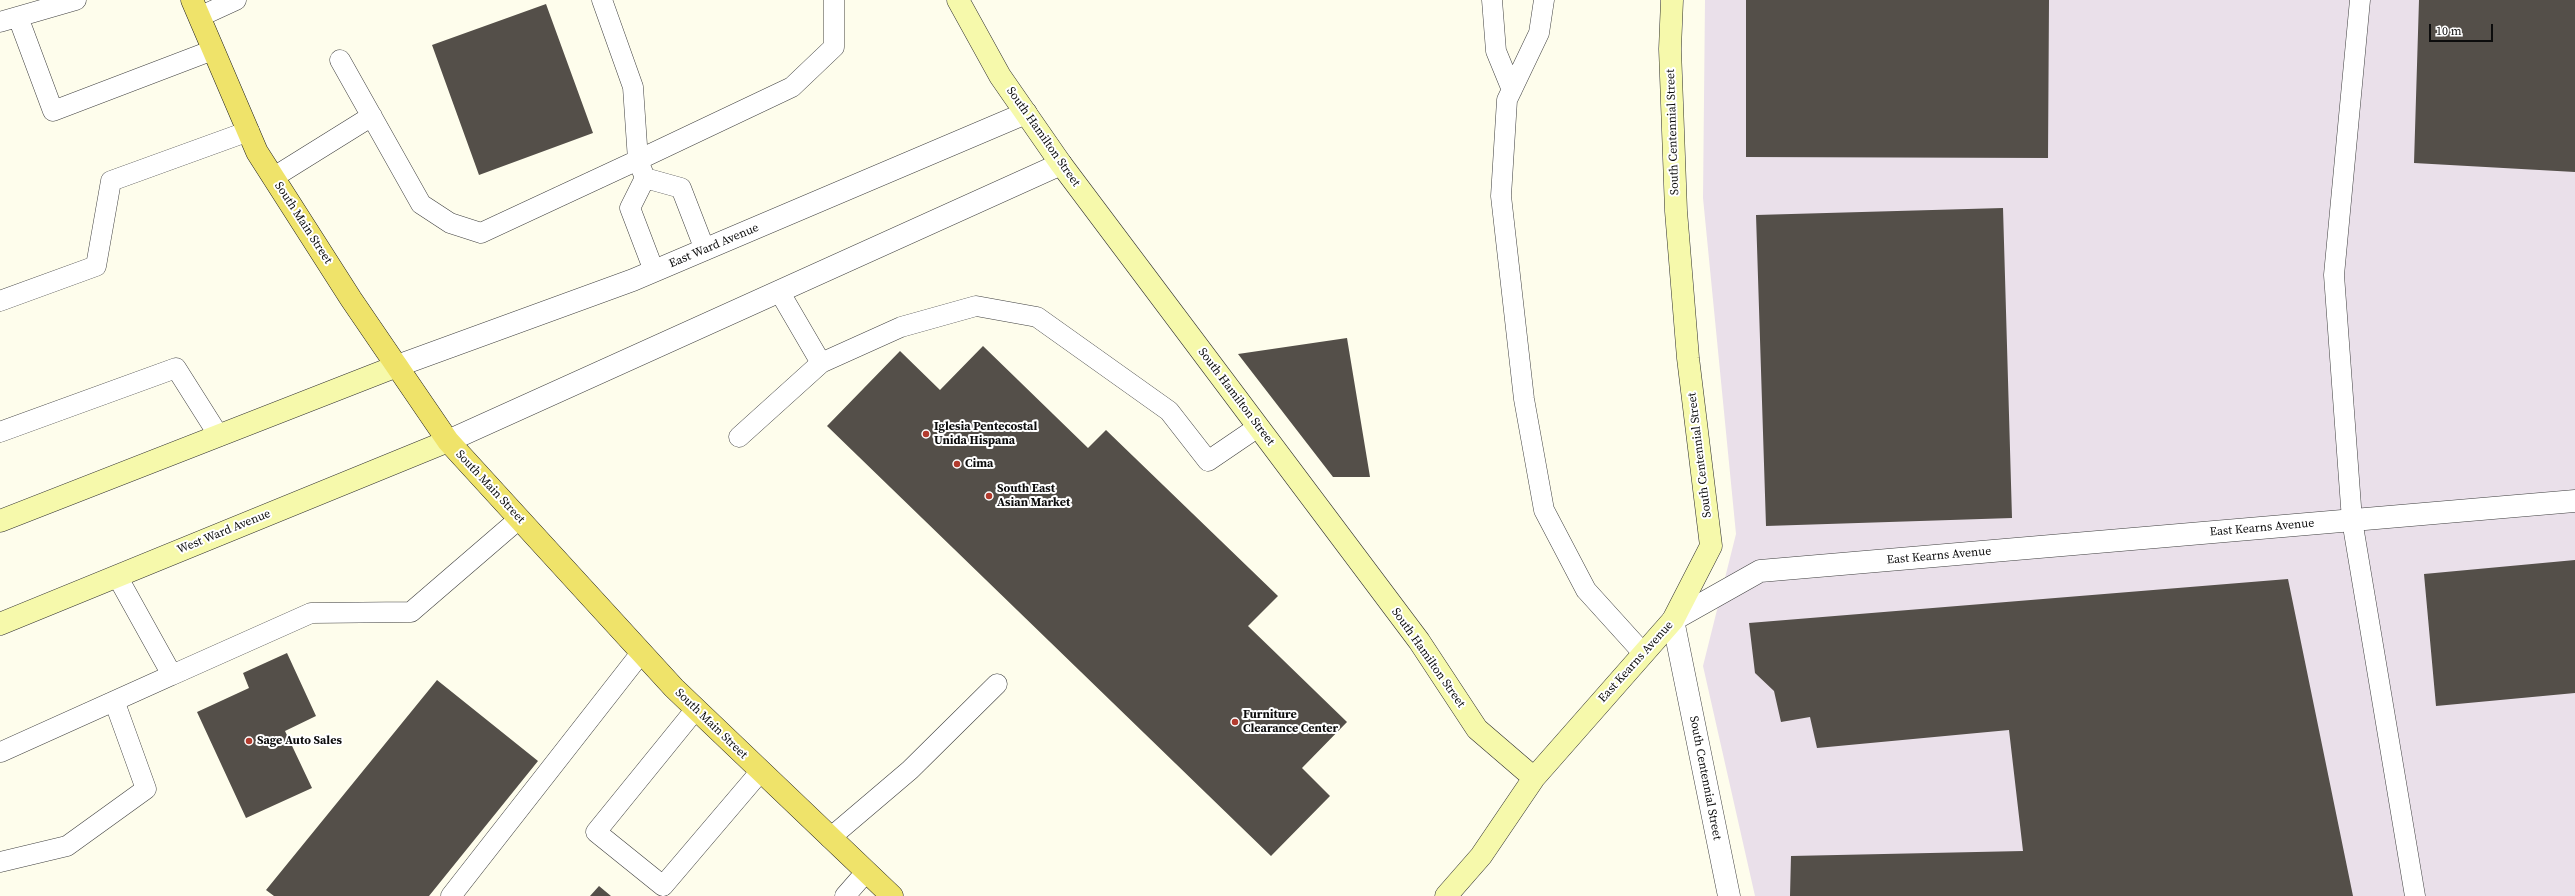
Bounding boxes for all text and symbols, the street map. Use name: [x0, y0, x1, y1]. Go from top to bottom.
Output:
scale bar: [2431, 16, 2495, 42]
text: 10 m: [2436, 23, 2462, 39]
street label: South Centennial Street: [1664, 69, 1682, 195]
street label: South Hamilton Street: [1003, 84, 1083, 190]
street label: South Main Street: [271, 179, 335, 267]
street label: East Ward Avenue: [667, 221, 761, 271]
street label: South Hamilton Street: [1195, 345, 1277, 449]
street label: South Centennial Street: [1685, 392, 1715, 518]
place label: Iglesia Pentecostal Unida Hispana: [934, 420, 1037, 448]
marker: Iglesia Pentecostal Unida Hispana: [921, 429, 931, 439]
street label: South Main Street: [452, 447, 528, 527]
place label: Cima: [965, 457, 993, 471]
marker: Cima: [952, 459, 962, 469]
place label: South East Asian Market: [997, 482, 1070, 510]
marker: South East Asian Market: [984, 491, 994, 501]
street label: West Ward Avenue: [175, 507, 273, 557]
street label: East Kearns Avenue: [2209, 516, 2315, 540]
street label: East Kearns Avenue: [1886, 544, 1992, 568]
street label: South Hamilton Street: [1388, 605, 1468, 711]
street label: East Kearns Avenue: [1596, 618, 1676, 706]
street label: South Main Street: [672, 686, 750, 762]
place label: Furniture Clearance Center: [1243, 708, 1338, 736]
street label: South Centennial Street: [1686, 715, 1724, 841]
marker: Furniture Clearance Center: [1230, 717, 1240, 727]
place label: Sage Auto Sales: [257, 734, 342, 748]
marker: Sage Auto Sales: [244, 736, 254, 746]

